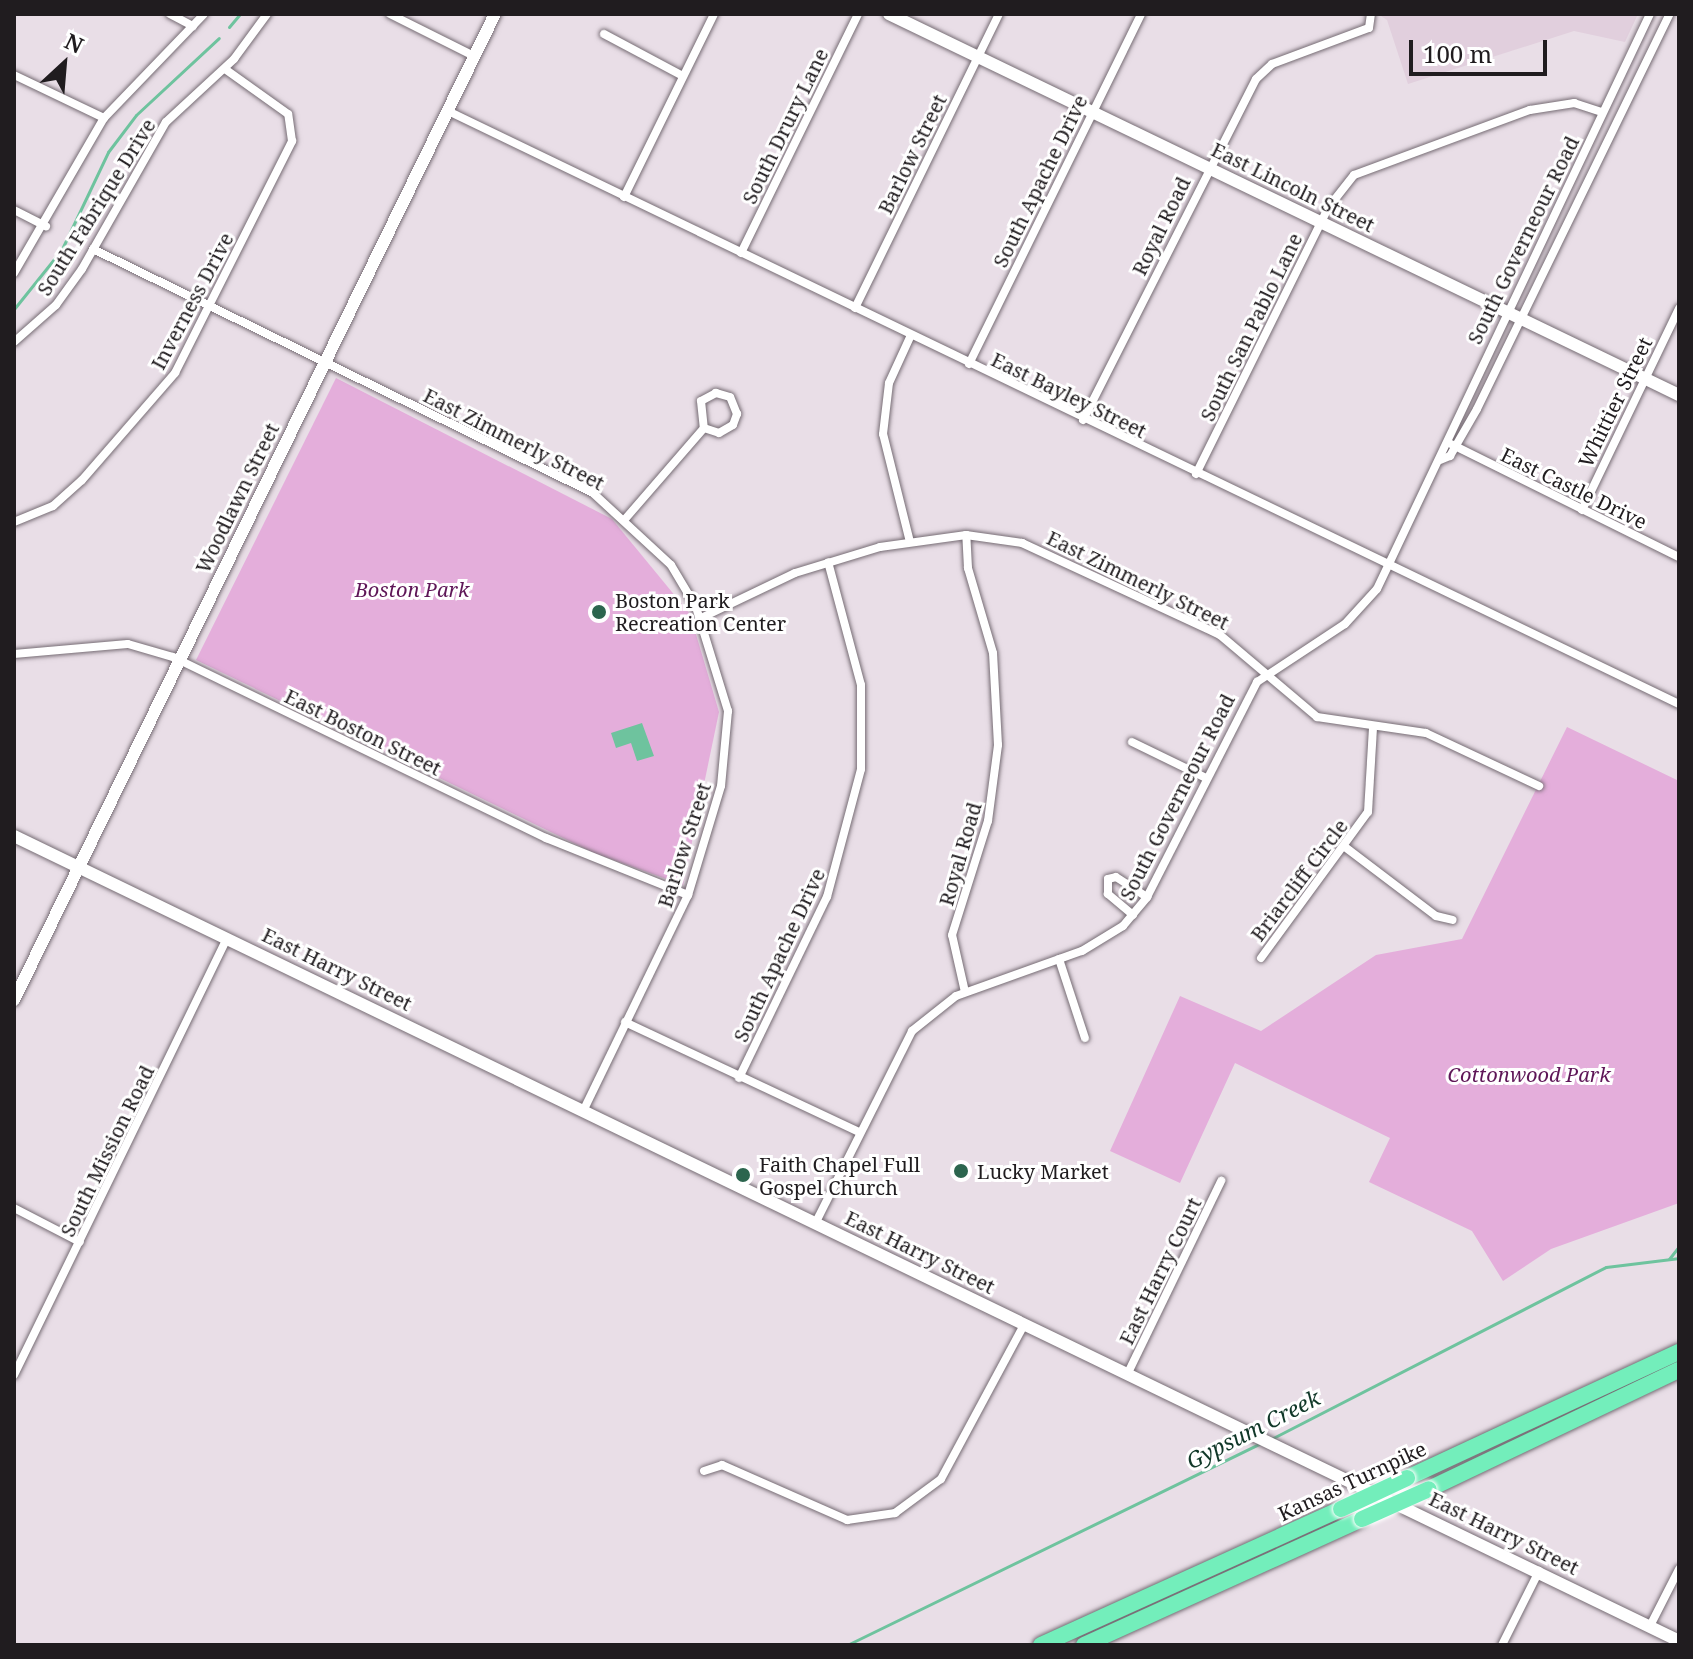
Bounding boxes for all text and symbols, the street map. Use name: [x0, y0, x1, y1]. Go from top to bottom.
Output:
north arrow: [24, 24, 104, 104]
scale bar: [1413, 24, 1551, 74]
text: N: [60, 25, 89, 60]
text: 100 m: [1423, 37, 1492, 70]
street label: South Drury Lane: [737, 44, 833, 208]
street label: Barlow Street: [873, 90, 951, 218]
street label: South Apache Drive: [988, 91, 1092, 271]
street label: South Fabrique Drive: [32, 114, 160, 300]
street label: South Governeour Road: [1462, 132, 1584, 348]
street label: East Lincoln Street: [1208, 137, 1378, 237]
street label: Royal Road: [1127, 173, 1195, 279]
street label: Inverness Drive: [146, 229, 238, 373]
street label: South San Pablo Lane: [1195, 229, 1307, 425]
street label: Whittier Street: [1573, 333, 1657, 471]
street label: East Bayley Street: [988, 347, 1150, 443]
street label: East Zimmerly Street: [420, 383, 608, 495]
street label: Woodlawn Street: [190, 419, 284, 577]
street label: East Castle Drive: [1497, 442, 1651, 534]
street label: East Zimmerly Street: [1043, 525, 1233, 635]
park label: Boston Park: [355, 577, 469, 601]
place label: Boston Park Recreation Center: [615, 588, 786, 635]
marker: Boston Park Recreation Center: [590, 603, 608, 621]
street label: East Boston Street: [281, 684, 445, 780]
street label: South Governeour Road: [1114, 690, 1240, 904]
street label: Barlow Street: [653, 780, 715, 910]
street label: Royal Road: [934, 800, 986, 908]
street label: Briarcliff Circle: [1245, 814, 1353, 946]
street label: South Apache Drive: [728, 864, 830, 1046]
street label: East Harry Street: [258, 922, 416, 1016]
street label: South Mission Road: [55, 1061, 159, 1241]
park label: Cottonwood Park: [1447, 1062, 1611, 1086]
place label: Faith Chapel Full Gospel Church: [759, 1152, 920, 1199]
place label: Lucky Market: [977, 1159, 1109, 1183]
marker: Lucky Market: [952, 1162, 970, 1180]
marker: Faith Chapel Full Gospel Church: [734, 1166, 752, 1184]
street label: East Harry Court: [1114, 1194, 1206, 1348]
street label: East Harry Street: [841, 1205, 999, 1299]
water label: Gypsum Creek: [1182, 1384, 1324, 1474]
street label: Kansas Turnpike: [1274, 1436, 1430, 1526]
street label: East Harry Street: [1425, 1486, 1583, 1580]

